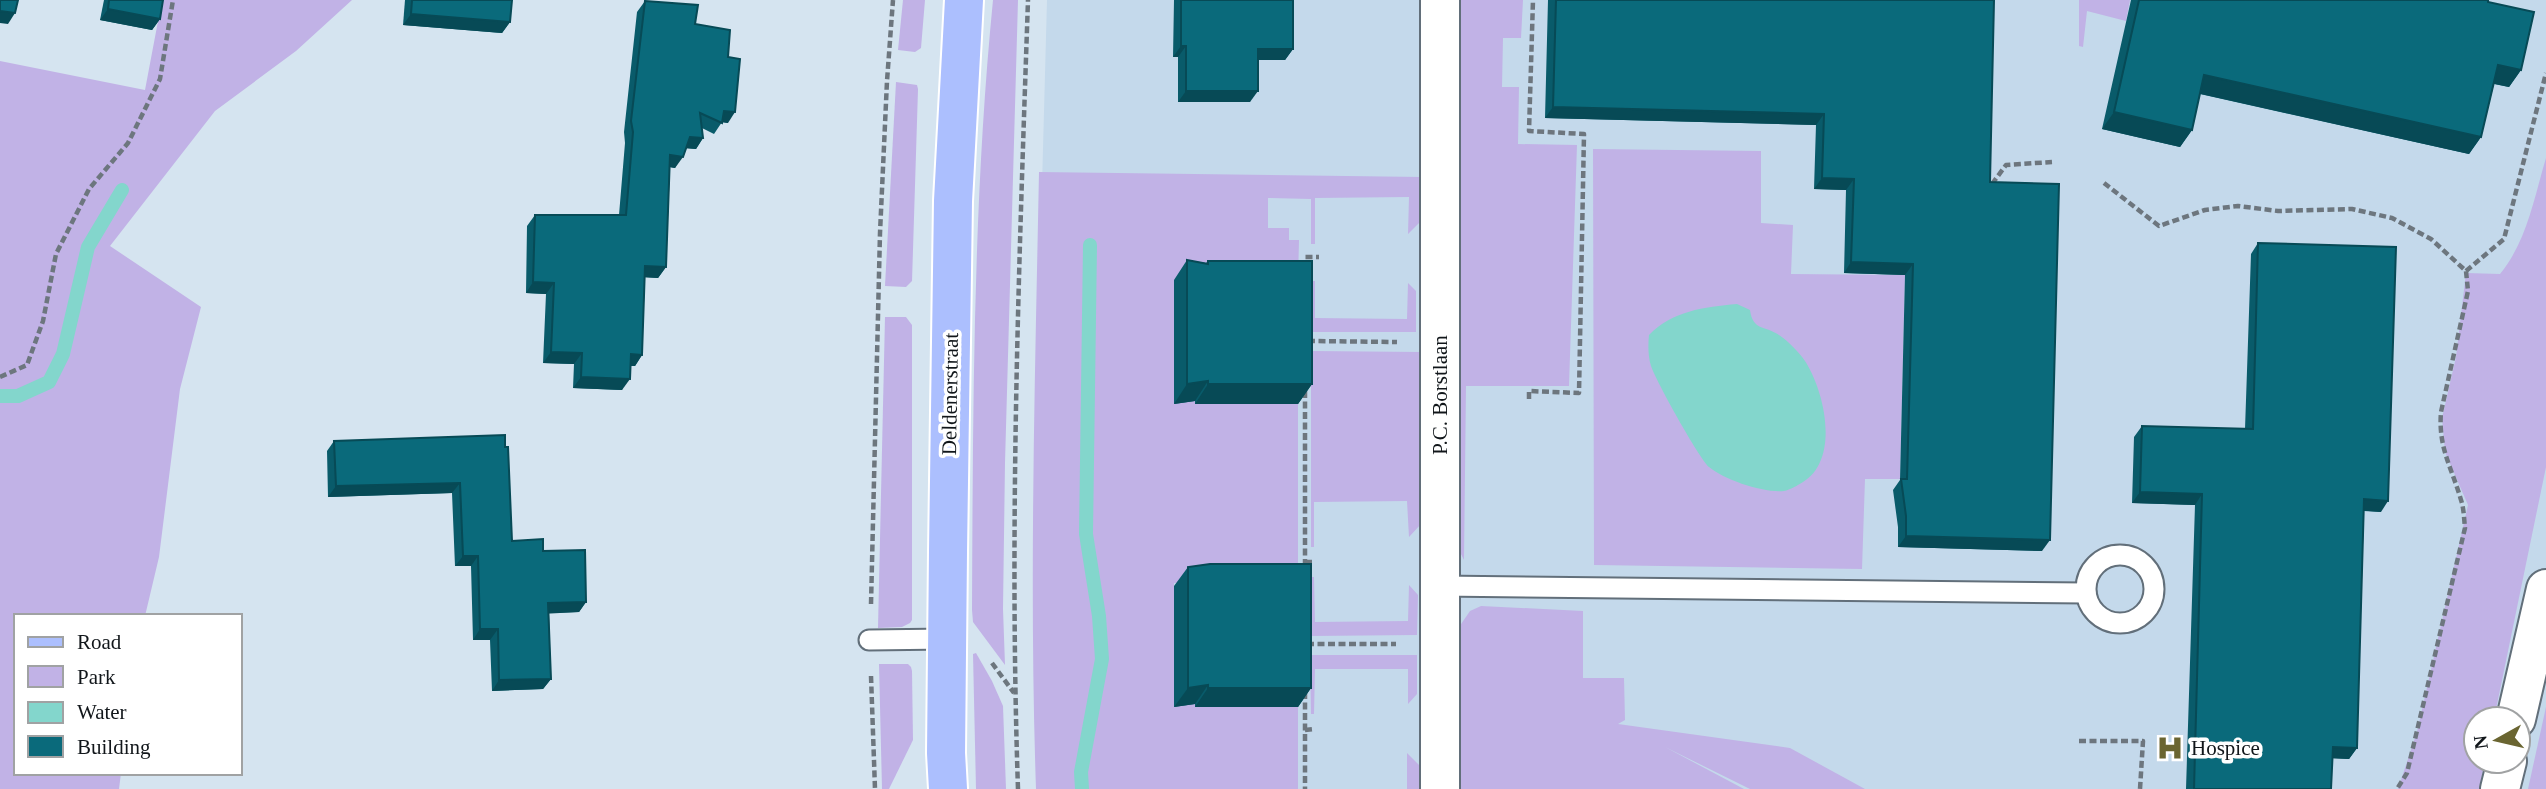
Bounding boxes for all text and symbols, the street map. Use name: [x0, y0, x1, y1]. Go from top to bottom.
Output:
street label: Deldenerstraat: [937, 332, 963, 455]
street label: P.C. Borstlaan: [1428, 335, 1452, 455]
legend: [14, 614, 242, 775]
text: Road: [77, 630, 122, 654]
text: Park: [77, 665, 116, 689]
text: Water: [77, 700, 127, 724]
north arrow: [2462, 705, 2532, 775]
hospital icon: Hospice: [2155, 733, 2185, 763]
text: N: [2469, 734, 2492, 751]
text: Building: [77, 735, 151, 759]
place label: Hospice: [2191, 736, 2260, 760]

